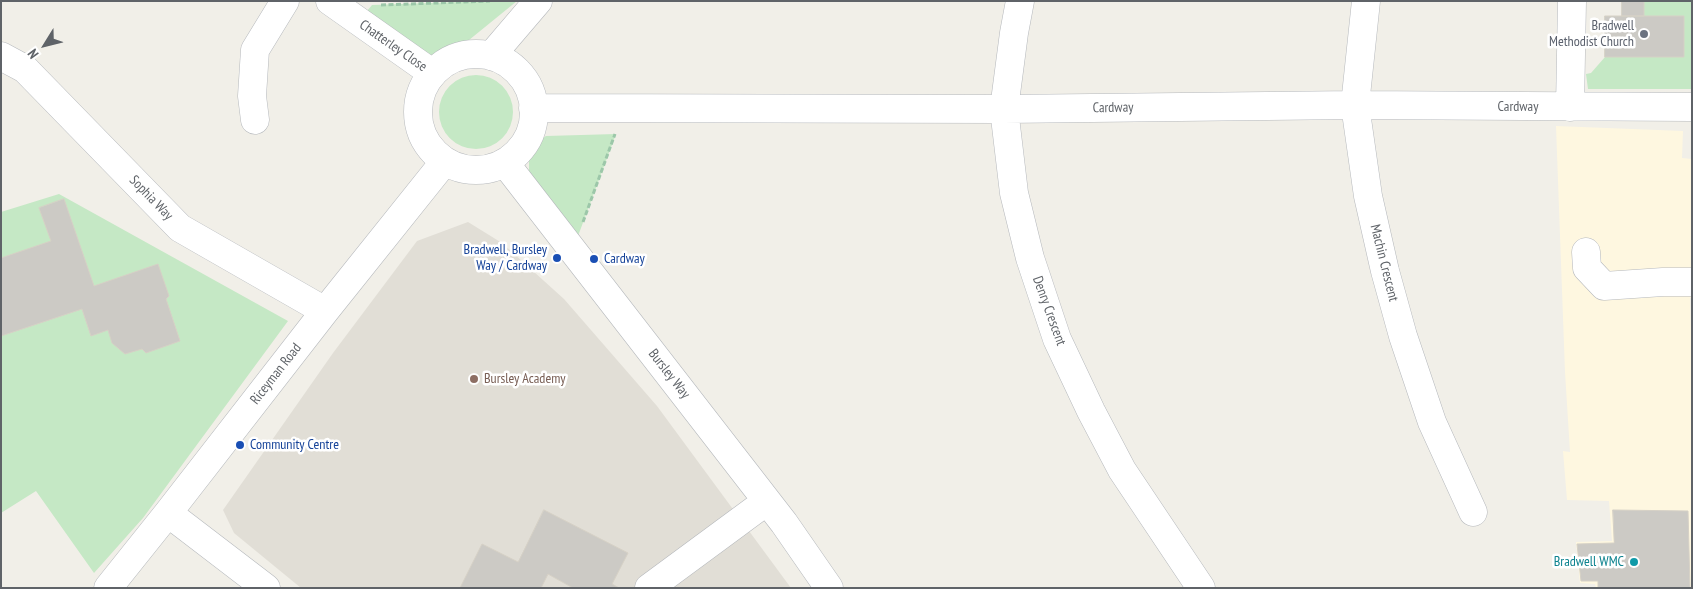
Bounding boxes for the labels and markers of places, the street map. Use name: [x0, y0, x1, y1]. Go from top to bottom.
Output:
place label: Bradwell Methodist Church: [1549, 18, 1634, 50]
marker: Bradwell Methodist Church: [1638, 28, 1650, 40]
place label: Bradwell, Bursley Way / Cardway: [464, 242, 547, 274]
place label: Cardway: [604, 251, 645, 267]
marker: Bradwell, Bursley Way / Cardway: [551, 252, 563, 264]
marker: Cardway: [588, 253, 600, 265]
place label: Bursley Academy: [484, 371, 566, 387]
marker: Bursley Academy: [468, 373, 480, 385]
place label: Community Centre: [250, 437, 339, 453]
marker: Community Centre: [234, 439, 246, 451]
place label: Bradwell WMC: [1554, 554, 1624, 570]
marker: Bradwell WMC: [1628, 556, 1640, 568]

